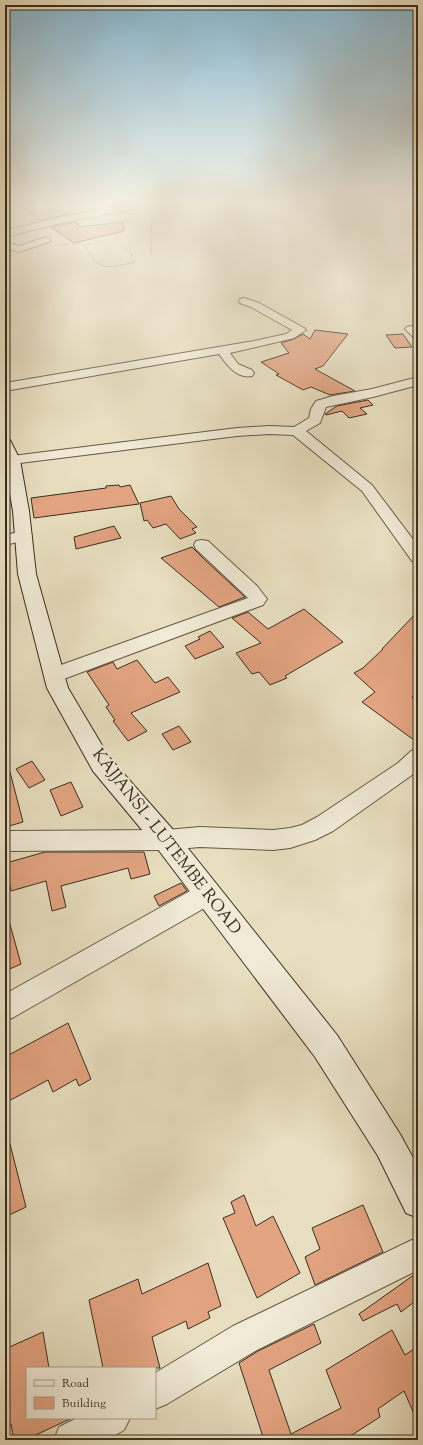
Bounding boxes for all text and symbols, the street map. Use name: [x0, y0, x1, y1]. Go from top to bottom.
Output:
street label: KAJJANSI - LUTEMBE ROAD: [86, 744, 246, 940]
legend: [26, 1367, 156, 1419]
text: Road: [62, 1375, 89, 1393]
text: Building: [62, 1395, 106, 1413]

